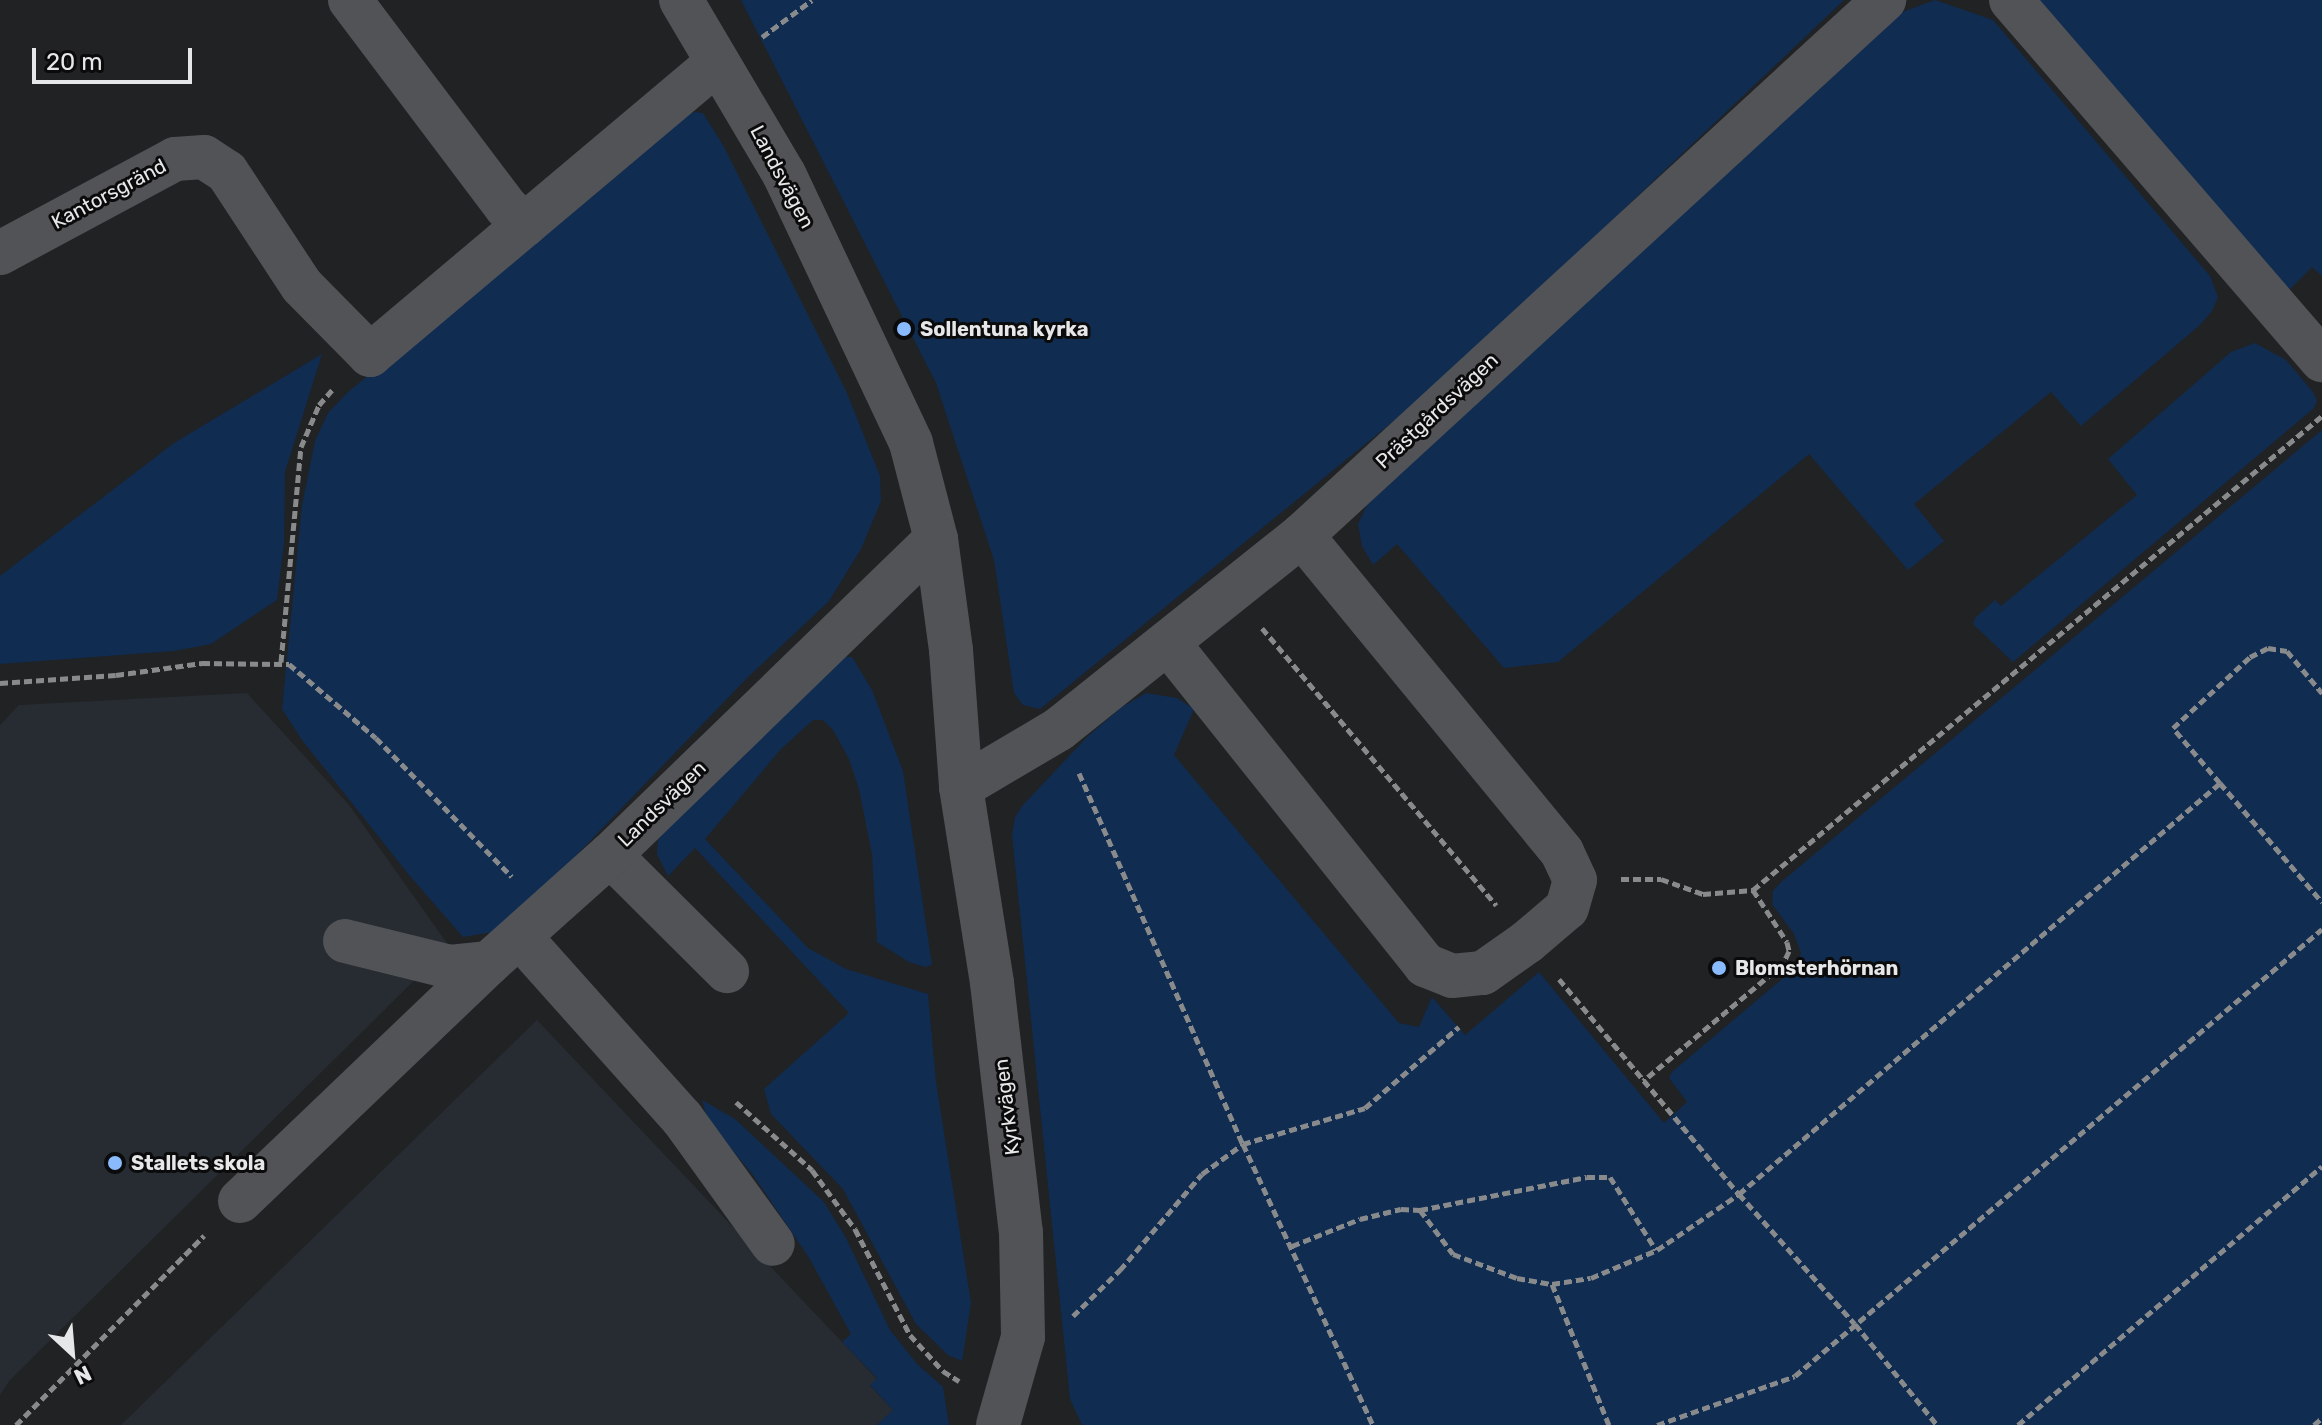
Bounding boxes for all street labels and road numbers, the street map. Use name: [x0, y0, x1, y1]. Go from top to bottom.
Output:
street label: Landsvägen: [745, 121, 819, 233]
street label: Kantorsgränd: [48, 154, 170, 234]
street label: Prästgårdsvägen: [1371, 348, 1503, 474]
street label: Landsvägen: [613, 756, 711, 852]
street label: Kyrkvägen: [989, 1057, 1025, 1157]

